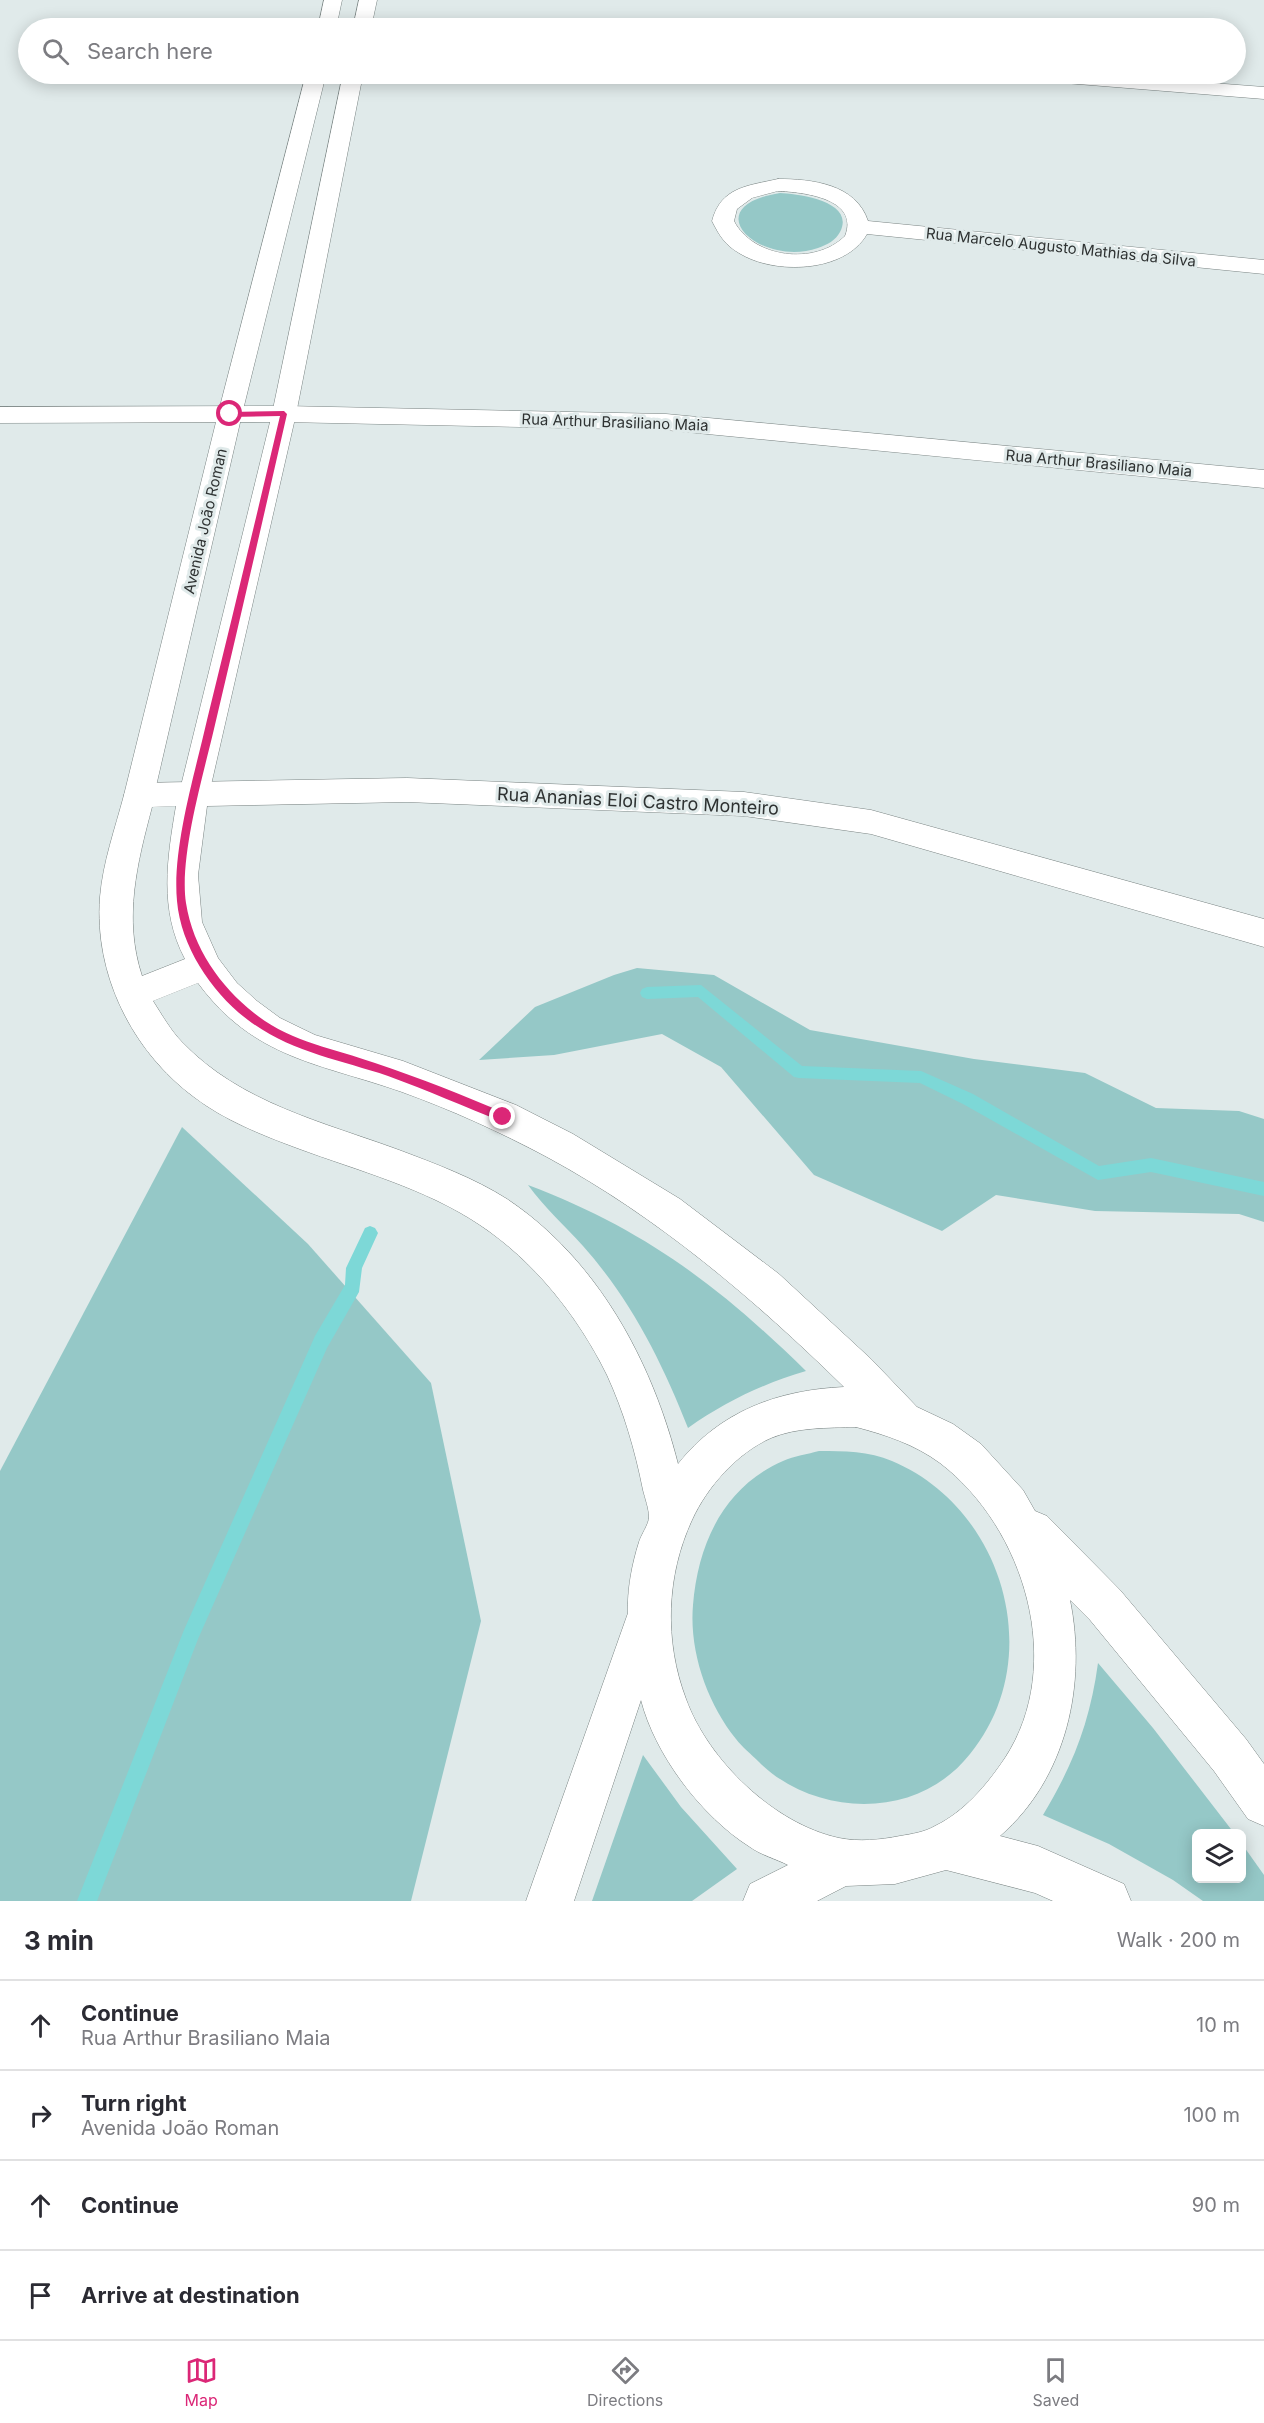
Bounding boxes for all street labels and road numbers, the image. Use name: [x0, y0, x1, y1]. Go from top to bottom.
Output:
street label: Rua Marcelo Augusto Mathias da Silva: [925, 223, 1197, 271]
street label: Rua Arthur Brasiliano Maia: [521, 409, 709, 435]
street label: Rua Arthur Brasiliano Maia: [1005, 445, 1193, 481]
street label: Avenida João Roman: [179, 446, 231, 596]
street label: Rua Ananias Eloi Castro Monteiro: [497, 783, 779, 819]

